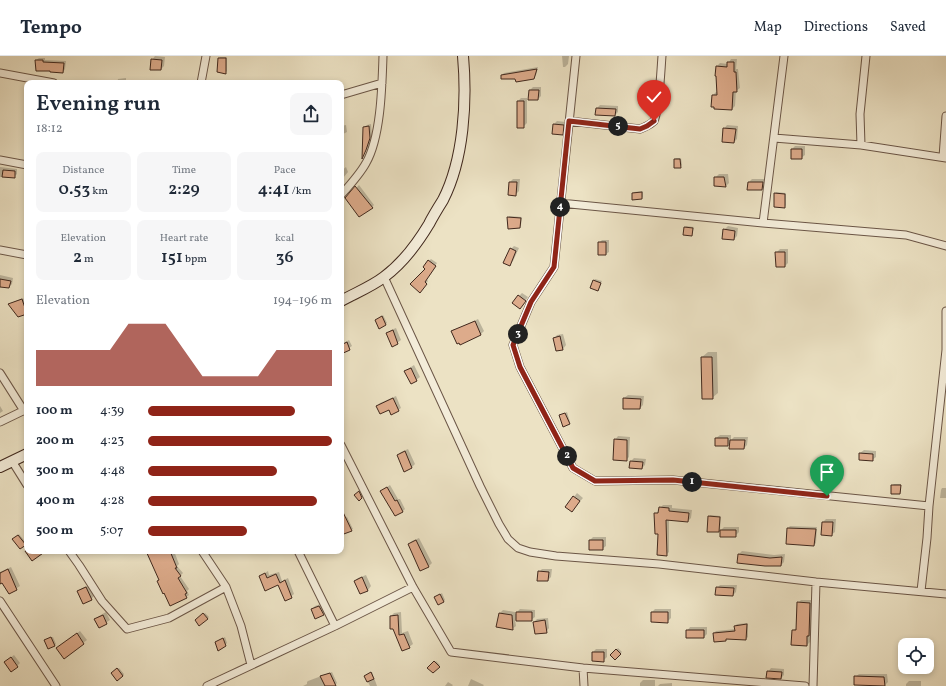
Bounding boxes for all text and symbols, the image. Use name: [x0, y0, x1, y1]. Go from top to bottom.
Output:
text: Tempo: [20, 15, 82, 41]
text: Map: [754, 18, 782, 37]
text: Directions: [804, 18, 868, 37]
text: Saved: [890, 18, 926, 37]
pin: [637, 80, 671, 121]
icon: check: [643, 86, 665, 108]
text: Evening run: [36, 89, 161, 120]
button: share: [290, 93, 332, 135]
pin: 5: [608, 116, 628, 136]
text: 5: [615, 118, 621, 133]
text: 18:12: [36, 120, 63, 138]
text: Distance: [62, 163, 104, 178]
text: Time: [172, 163, 196, 178]
text: Pace: [274, 163, 296, 178]
text: 0.53: [59, 178, 90, 201]
text: 2:29: [168, 178, 200, 201]
text: 4:41: [258, 178, 290, 201]
text: km: [90, 184, 108, 199]
text: /km: [290, 184, 312, 199]
pin: 4: [550, 197, 570, 217]
text: 4: [557, 199, 563, 214]
text: Elevation: [60, 231, 106, 246]
text: Heart rate: [160, 231, 208, 246]
text: kcal: [275, 231, 294, 246]
text: 2: [73, 246, 82, 269]
text: 151: [161, 246, 183, 269]
text: 36: [276, 246, 294, 269]
text: m: [82, 252, 94, 267]
text: bpm: [183, 252, 207, 267]
text: Elevation: [36, 292, 90, 310]
text: 194–196 m: [273, 292, 332, 310]
pin: 3: [508, 324, 528, 344]
text: 3: [515, 326, 521, 341]
text: 100 m: [36, 402, 73, 420]
text: 4:39: [100, 402, 124, 420]
text: 200 m: [36, 432, 74, 450]
text: 4:23: [100, 432, 124, 450]
pin: 2: [557, 446, 577, 466]
text: 2: [564, 448, 570, 463]
pin: [810, 455, 844, 496]
icon: arrive: [816, 461, 838, 483]
text: 300 m: [36, 462, 74, 480]
text: 4:48: [100, 462, 125, 480]
pin: 1: [682, 472, 702, 492]
text: 1: [690, 474, 694, 489]
text: 400 m: [36, 492, 75, 510]
text: 4:28: [100, 492, 124, 510]
text: 500 m: [36, 522, 73, 540]
text: 5:07: [100, 522, 123, 540]
map controls: [898, 638, 934, 674]
button: locate: [898, 638, 934, 674]

